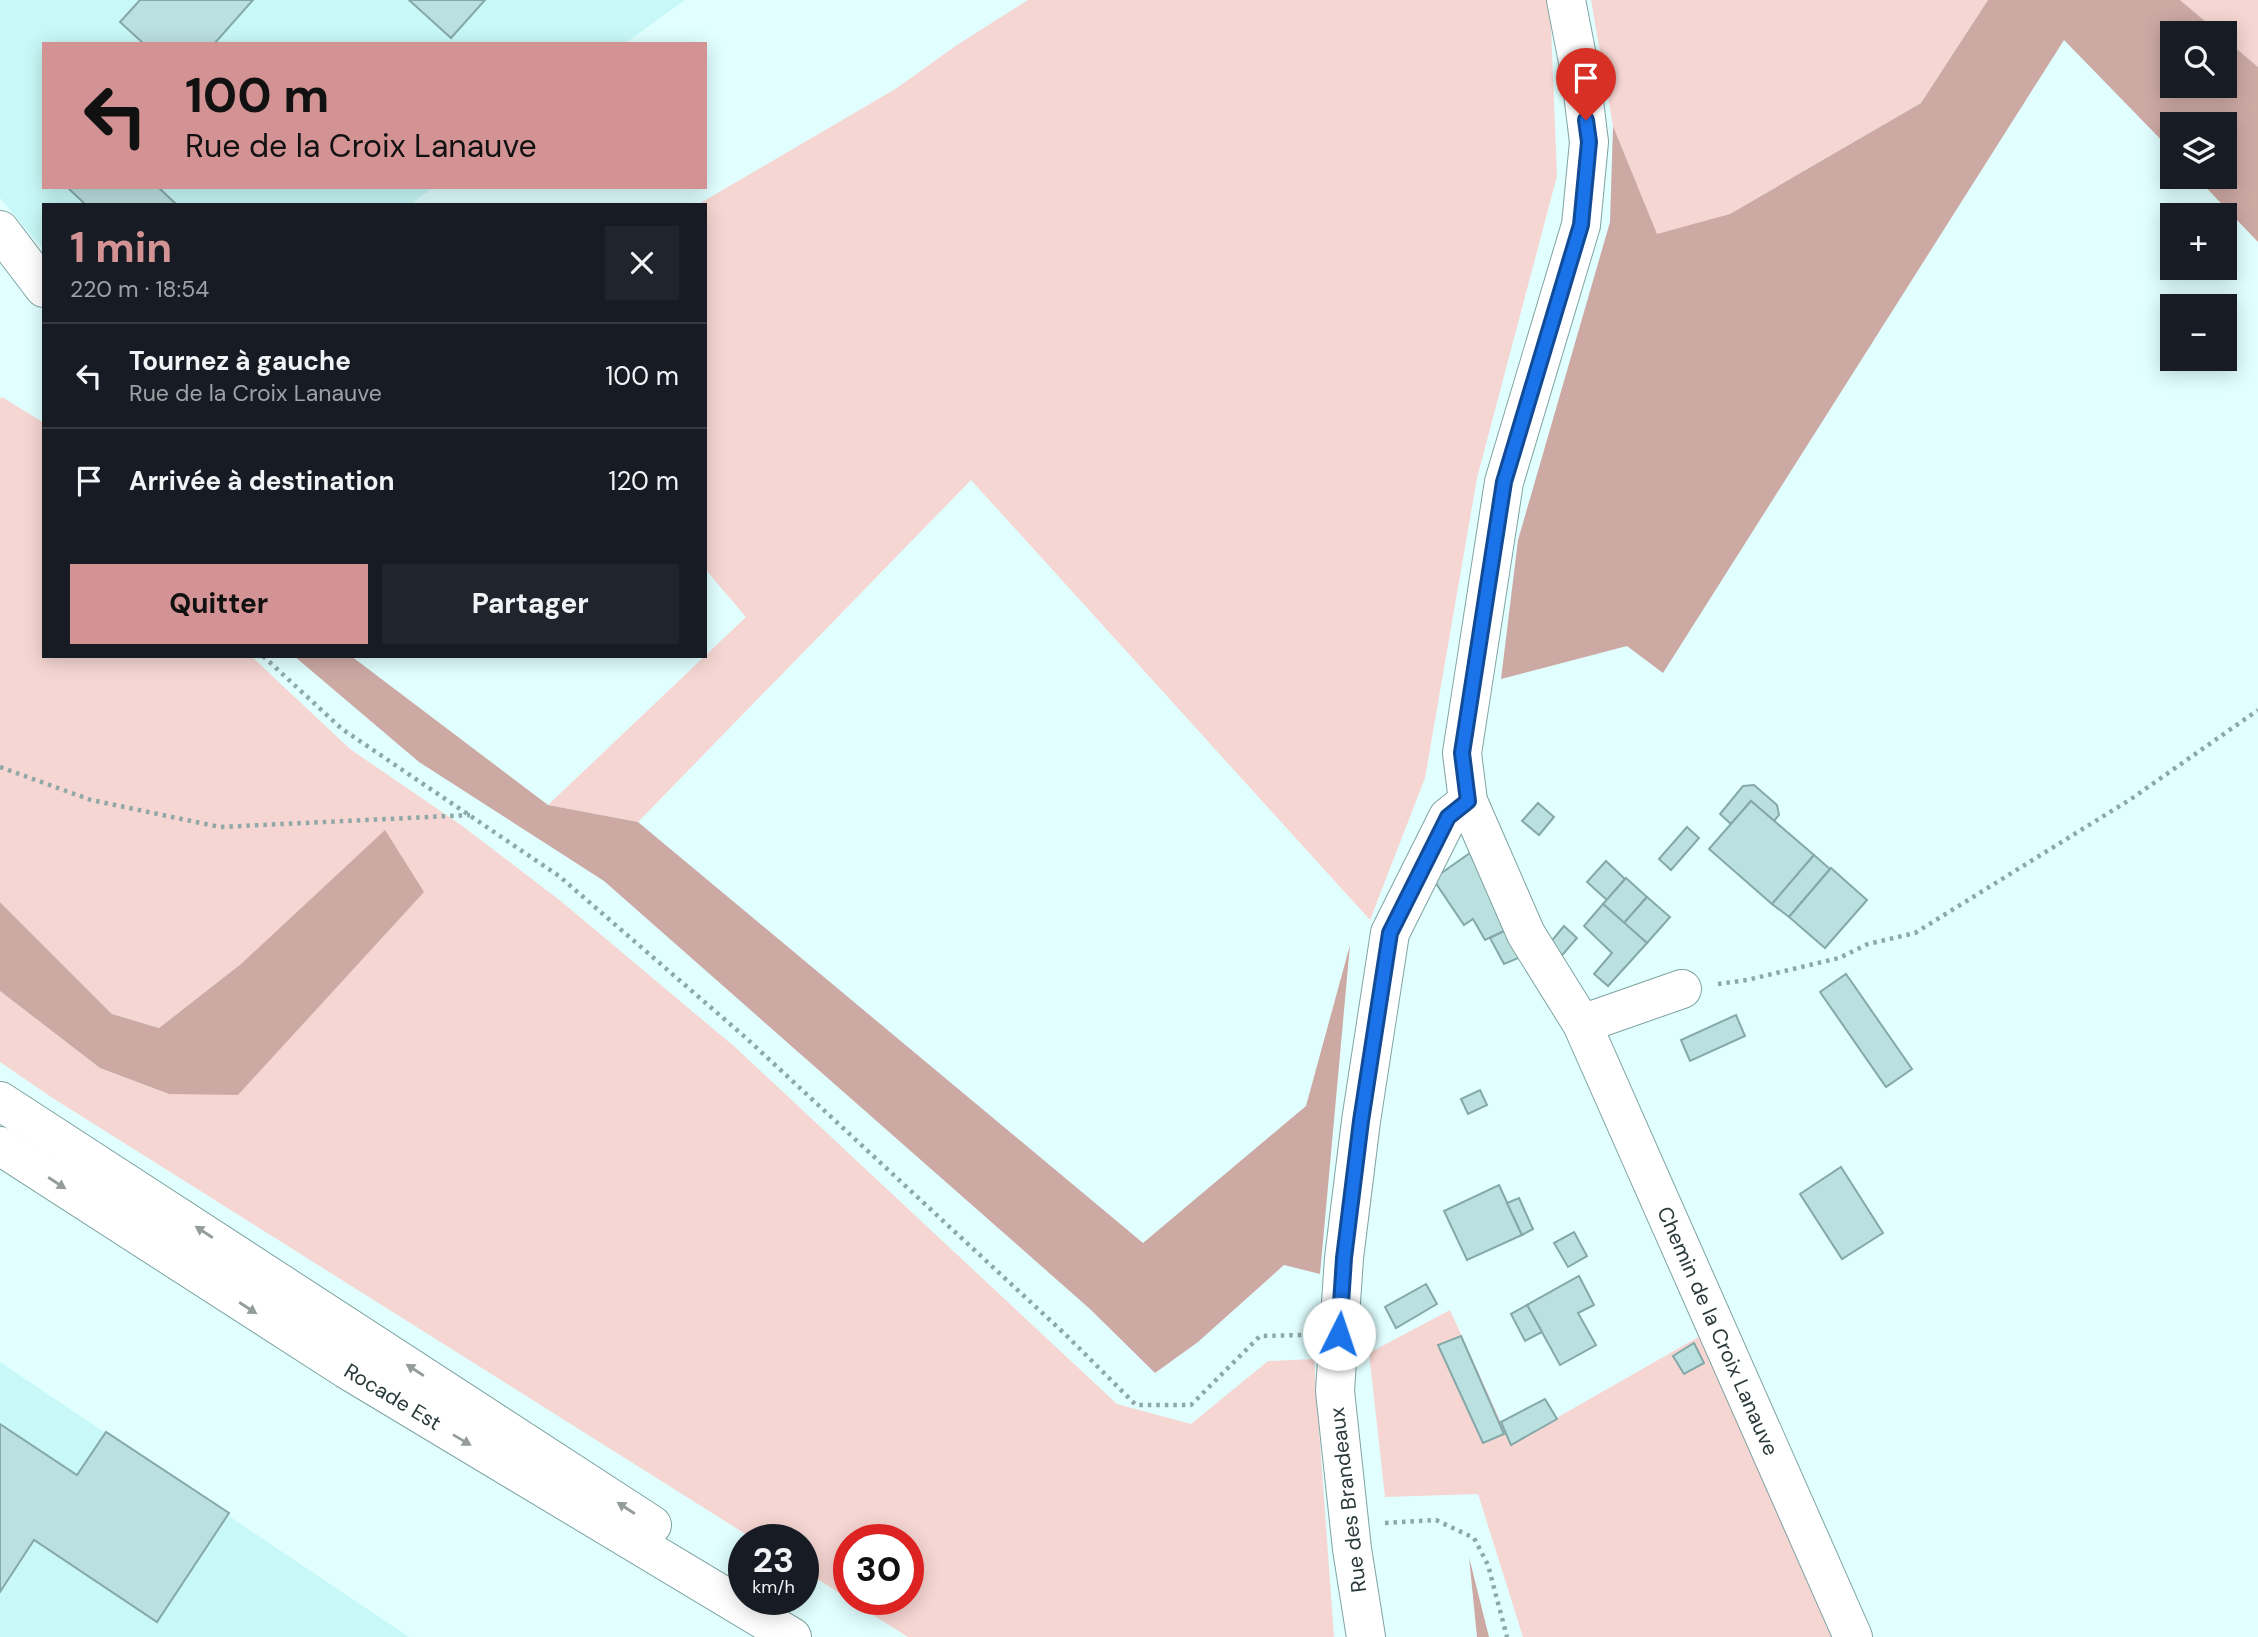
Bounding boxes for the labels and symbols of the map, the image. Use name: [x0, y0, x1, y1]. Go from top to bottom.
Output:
pin: [1556, 48, 1616, 120]
one-way arrow: [47, 1177, 67, 1190]
street label: Chemin de la Croix Lanauve: [1650, 1202, 1785, 1460]
one-way arrow: [194, 1226, 214, 1239]
position arrow: [1302, 1297, 1376, 1371]
one-way arrow: [238, 1301, 257, 1314]
street label: Rocade Est: [339, 1357, 446, 1437]
one-way arrow: [405, 1363, 425, 1376]
street label: Rue des Brandeaux: [1323, 1406, 1373, 1594]
one-way arrow: [453, 1434, 472, 1446]
one-way arrow: [616, 1502, 635, 1515]
speed limit sign: 30: [833, 1524, 924, 1615]

